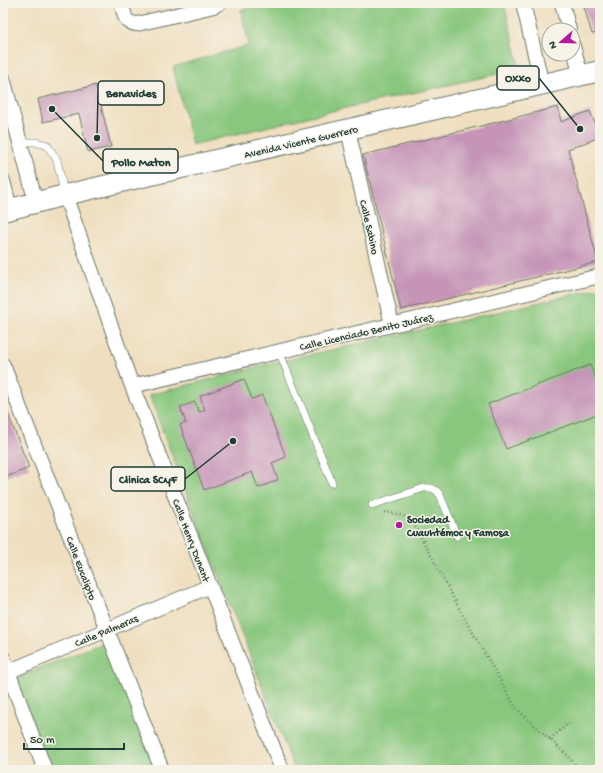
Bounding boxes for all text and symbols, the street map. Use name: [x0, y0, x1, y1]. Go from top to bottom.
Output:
north arrow: [541, 22, 581, 62]
text: N: [547, 39, 560, 50]
callout: Oxxo: [497, 66, 539, 90]
text: Oxxo: [505, 73, 532, 87]
callout: Benavides: [98, 81, 164, 105]
text: Benavides: [105, 88, 157, 102]
street label: Avenida Vicente Guerrero: [243, 124, 360, 162]
callout: Pollo Maton: [103, 149, 178, 173]
text: Pollo Maton: [110, 157, 171, 171]
street label: Calle Sabino: [356, 199, 380, 256]
street label: Calle Licenciado Benito Juárez: [299, 311, 435, 354]
callout: Clinica SCyF: [111, 467, 185, 491]
text: Clinica SCyF: [118, 474, 178, 488]
street label: Calle Henry Dunant: [169, 498, 212, 585]
place label: Sociedad Cuauhtémoc y Famosa: [406, 515, 510, 540]
marker: Sociedad Cuauhtémoc y Famosa: [394, 520, 404, 530]
street label: Calle Eucalipto: [62, 535, 98, 603]
street label: Calle Palmeras: [73, 613, 141, 651]
scale bar: [24, 725, 124, 751]
text: 50 m: [30, 734, 55, 748]

